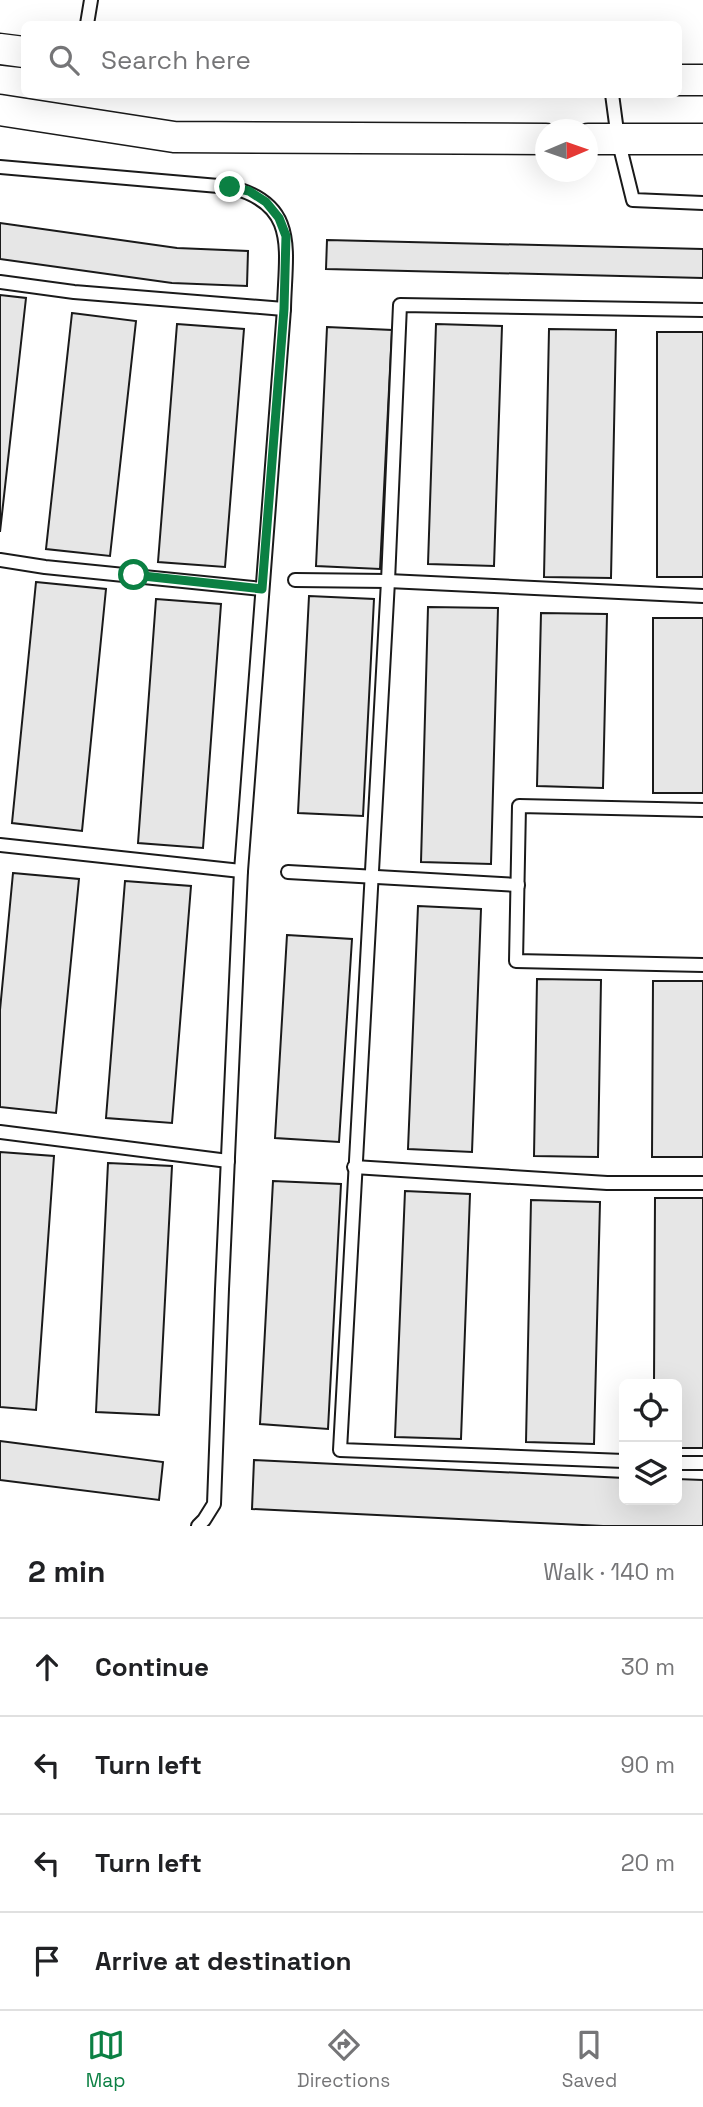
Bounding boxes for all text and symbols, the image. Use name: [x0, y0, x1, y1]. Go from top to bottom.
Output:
search box: [21, 21, 682, 98]
icon: search: [45, 41, 83, 79]
text: Search here: [101, 43, 251, 77]
north arrow: [535, 119, 598, 182]
route end: [214, 171, 245, 202]
route start: [118, 559, 149, 590]
map controls: [619, 1379, 682, 1505]
button: locate: [619, 1379, 682, 1442]
button: layers: [619, 1442, 682, 1505]
text: 2 min: [28, 1552, 106, 1591]
text: Walk · 140 m: [543, 1557, 675, 1587]
icon: ahead: [28, 1648, 66, 1686]
text: Continue: [95, 1650, 209, 1684]
text: 30 m: [621, 1652, 675, 1682]
icon: left: [28, 1746, 66, 1784]
text: Turn left: [95, 1748, 202, 1782]
text: 90 m: [620, 1750, 675, 1780]
icon: left: [28, 1844, 66, 1882]
text: Turn left: [95, 1846, 202, 1880]
text: 20 m: [621, 1848, 675, 1878]
icon: arrive: [28, 1942, 66, 1980]
text: Arrive at destination: [95, 1944, 352, 1978]
tab: Map: [86, 2026, 125, 2093]
tab: Directions: [297, 2026, 390, 2093]
tab: Saved: [562, 2026, 617, 2093]

